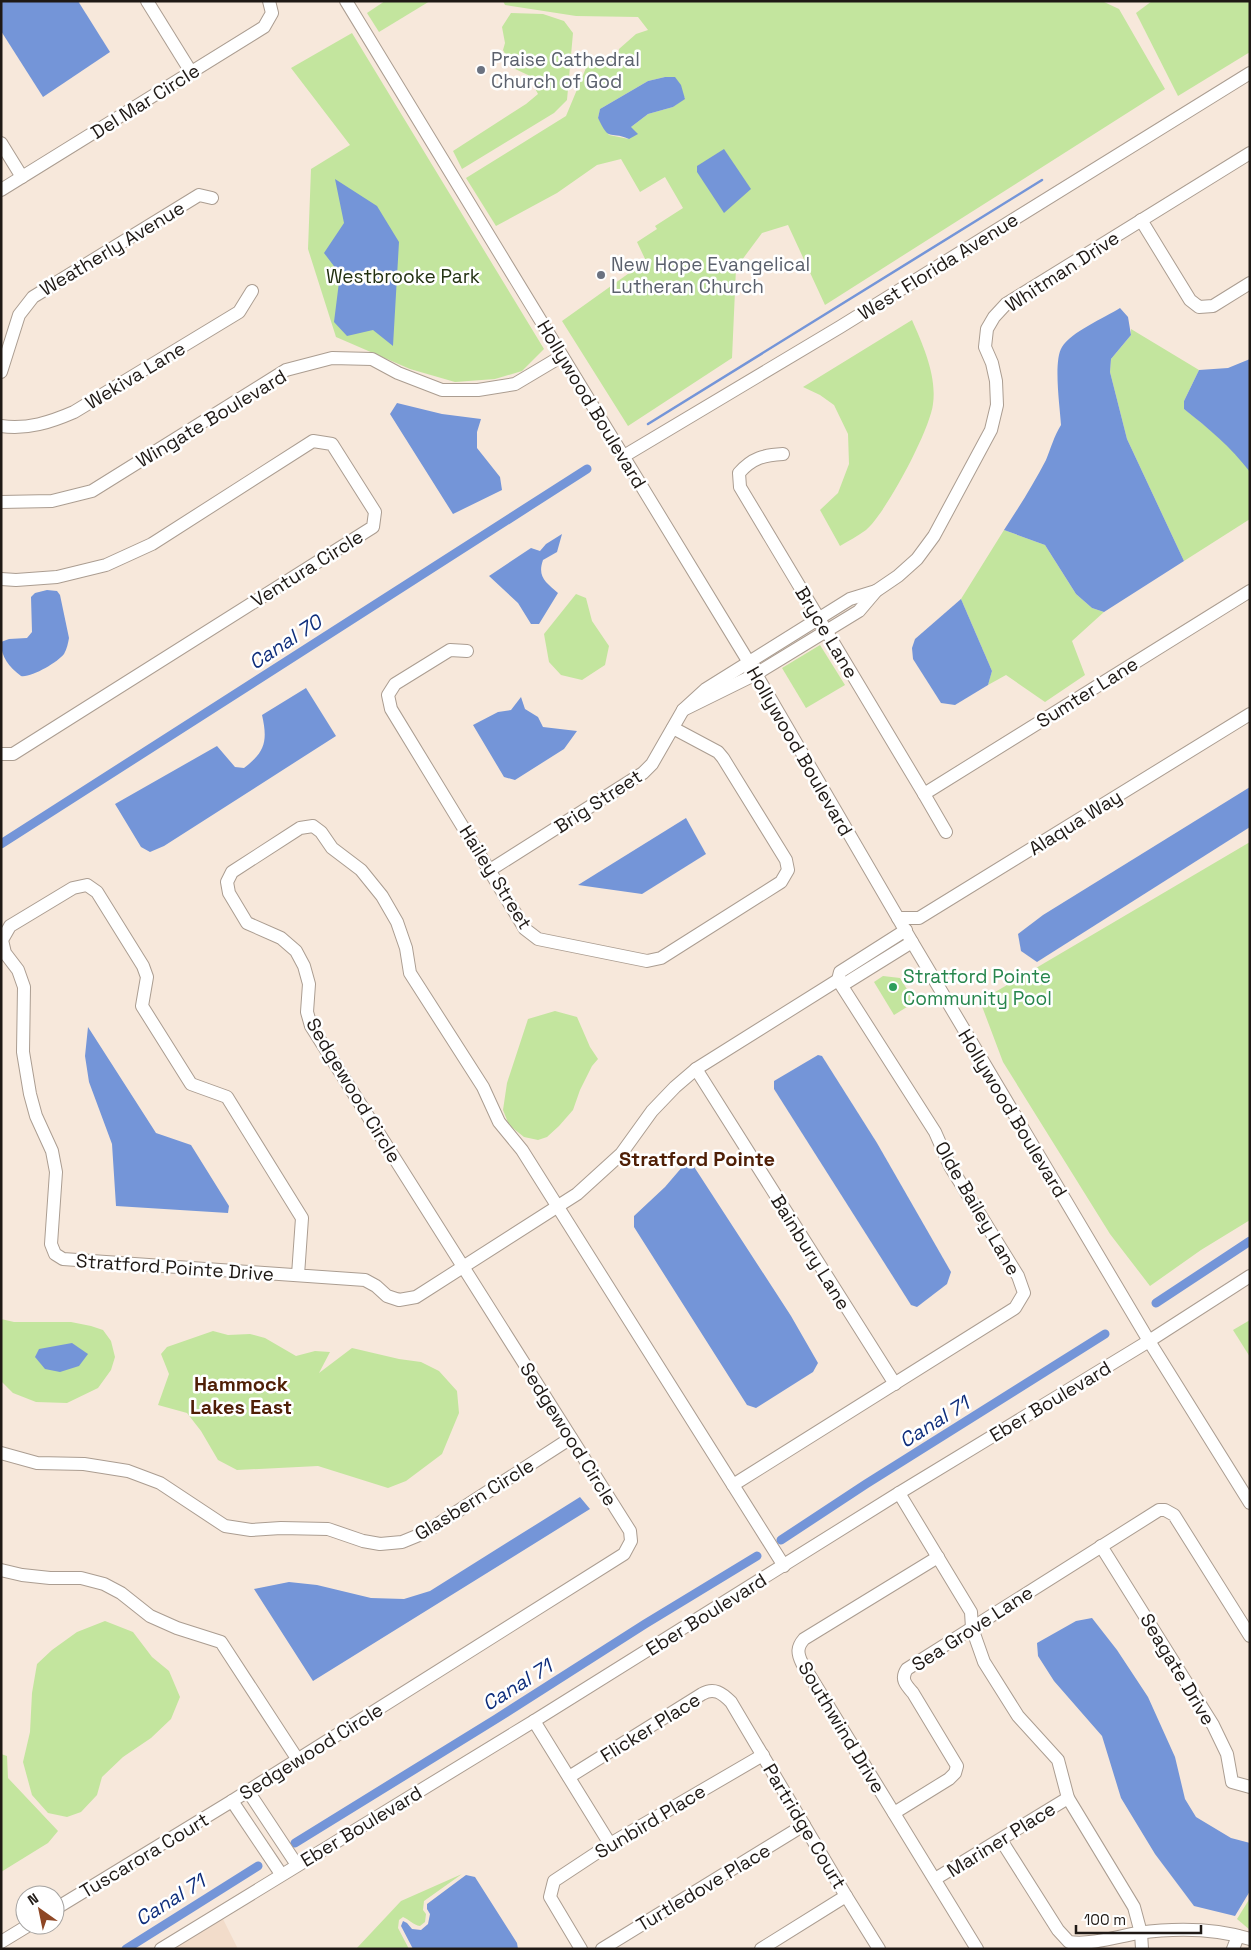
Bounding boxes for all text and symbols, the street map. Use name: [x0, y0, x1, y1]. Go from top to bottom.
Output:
place label: Praise Cathedral Church of God: [491, 47, 640, 94]
street label: Del Mar Circle: [86, 58, 204, 145]
marker: Praise Cathedral Church of God: [475, 64, 487, 76]
street label: Weatherly Avenue: [35, 195, 189, 302]
street label: West Florida Avenue: [853, 207, 1023, 326]
street label: Whitman Drive: [1001, 225, 1124, 318]
place label: New Hope Evangelical Lutheran Church: [611, 252, 810, 299]
park label: Westbrooke Park: [326, 264, 480, 289]
marker: New Hope Evangelical Lutheran Church: [595, 269, 607, 281]
street label: Hollywood Boulevard: [531, 315, 652, 493]
street label: Wekiva Lane: [81, 336, 190, 415]
street label: Wingate Boulevard: [131, 364, 291, 473]
street label: Ventura Circle: [247, 524, 368, 613]
street label: Bryce Lane: [789, 582, 864, 683]
water label: Canal 70: [243, 608, 328, 675]
street label: Sumter Lane: [1032, 651, 1143, 734]
street label: Hollywood Boulevard: [741, 662, 858, 841]
street label: Brig Street: [550, 764, 647, 839]
street label: Alaqua Way: [1024, 784, 1127, 861]
street label: Hailey Street: [454, 820, 538, 934]
place label: Stratford Pointe Community Pool: [903, 964, 1052, 1011]
marker: Stratford Pointe Community Pool: [887, 981, 899, 993]
street label: Sedgewood Circle: [300, 1013, 407, 1167]
street label: Hollywood Boulevard: [952, 1024, 1073, 1202]
street label: Olde Bailey Lane: [929, 1137, 1026, 1280]
district label: Stratford Pointe: [619, 1146, 775, 1172]
street label: Bainbury Lane: [765, 1190, 856, 1315]
street label: Stratford Pointe Drive: [75, 1248, 275, 1287]
street label: Eber Boulevard: [985, 1355, 1116, 1448]
street label: Sedgewood Circle: [514, 1358, 623, 1511]
district label: Hammock Lakes East: [190, 1371, 292, 1420]
water label: Canal 71: [894, 1389, 976, 1454]
street label: Glasbern Circle: [410, 1453, 539, 1546]
street label: Eber Boulevard: [641, 1567, 771, 1661]
street label: Sea Grove Lane: [907, 1580, 1038, 1677]
street label: Seagate Drive: [1134, 1609, 1221, 1730]
water label: Canal 71: [477, 1652, 559, 1717]
street label: Southwind Drive: [792, 1657, 891, 1798]
street label: Flicker Place: [596, 1687, 705, 1768]
street label: Sedgewood Circle: [235, 1697, 388, 1806]
street label: Partridge Court: [757, 1759, 852, 1894]
street label: Sunbird Place: [590, 1778, 710, 1864]
street label: Eber Boulevard: [296, 1780, 427, 1873]
street label: Mariner Place: [942, 1796, 1060, 1883]
street label: Tuscarora Court: [75, 1807, 213, 1904]
street label: Turtledove Place: [632, 1838, 775, 1937]
water label: Canal 71: [130, 1867, 212, 1932]
north arrow: [15, 1885, 65, 1935]
text: N: [24, 1889, 42, 1909]
scale bar: [1076, 1902, 1201, 1934]
text: 100 m: [1084, 1910, 1126, 1929]

